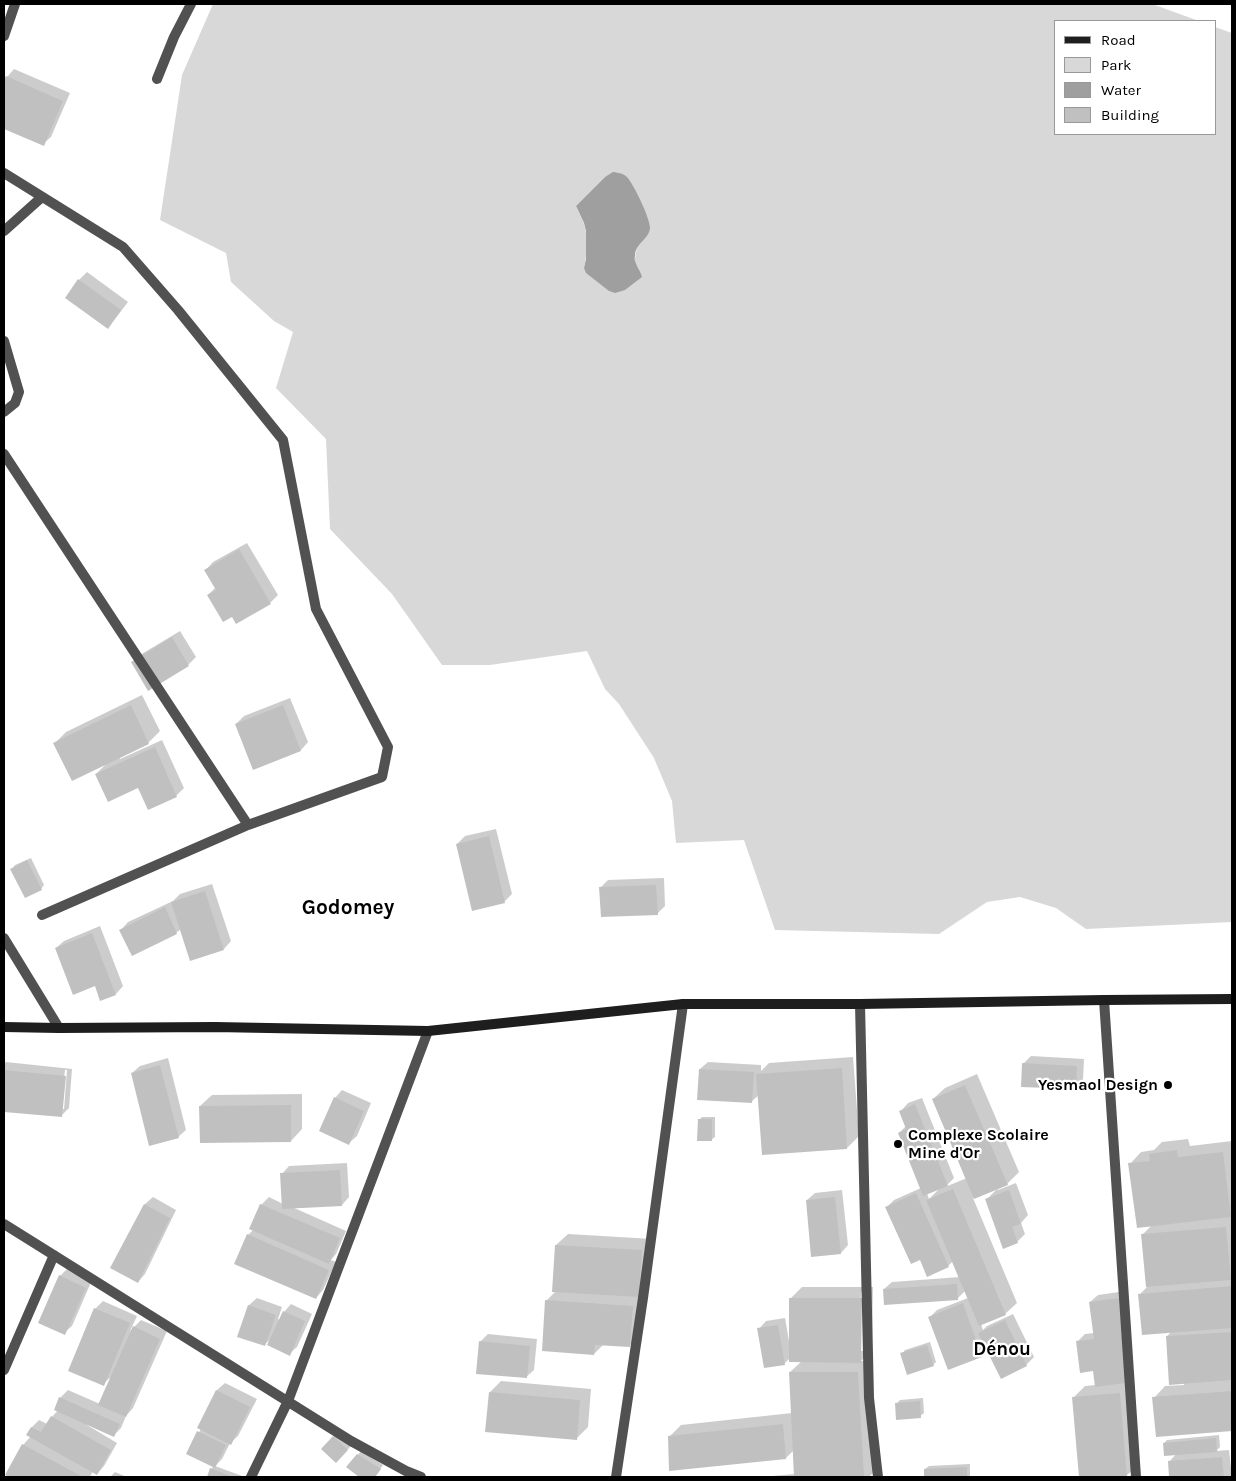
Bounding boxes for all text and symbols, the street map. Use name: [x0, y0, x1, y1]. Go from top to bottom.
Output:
legend: [1054, 20, 1216, 135]
text: Road: [1101, 31, 1136, 49]
text: Park: [1101, 56, 1131, 74]
text: Water: [1101, 81, 1141, 99]
text: Building: [1101, 106, 1159, 124]
district label: Godomey: [302, 895, 394, 921]
place label: Yesmaol Design: [1038, 1075, 1158, 1095]
marker: Yesmaol Design: [1162, 1079, 1174, 1091]
place label: Complexe Scolaire Mine d'Or: [908, 1125, 1049, 1163]
marker: Complexe Scolaire Mine d'Or: [892, 1138, 904, 1150]
district label: Dénou: [973, 1339, 1031, 1361]

